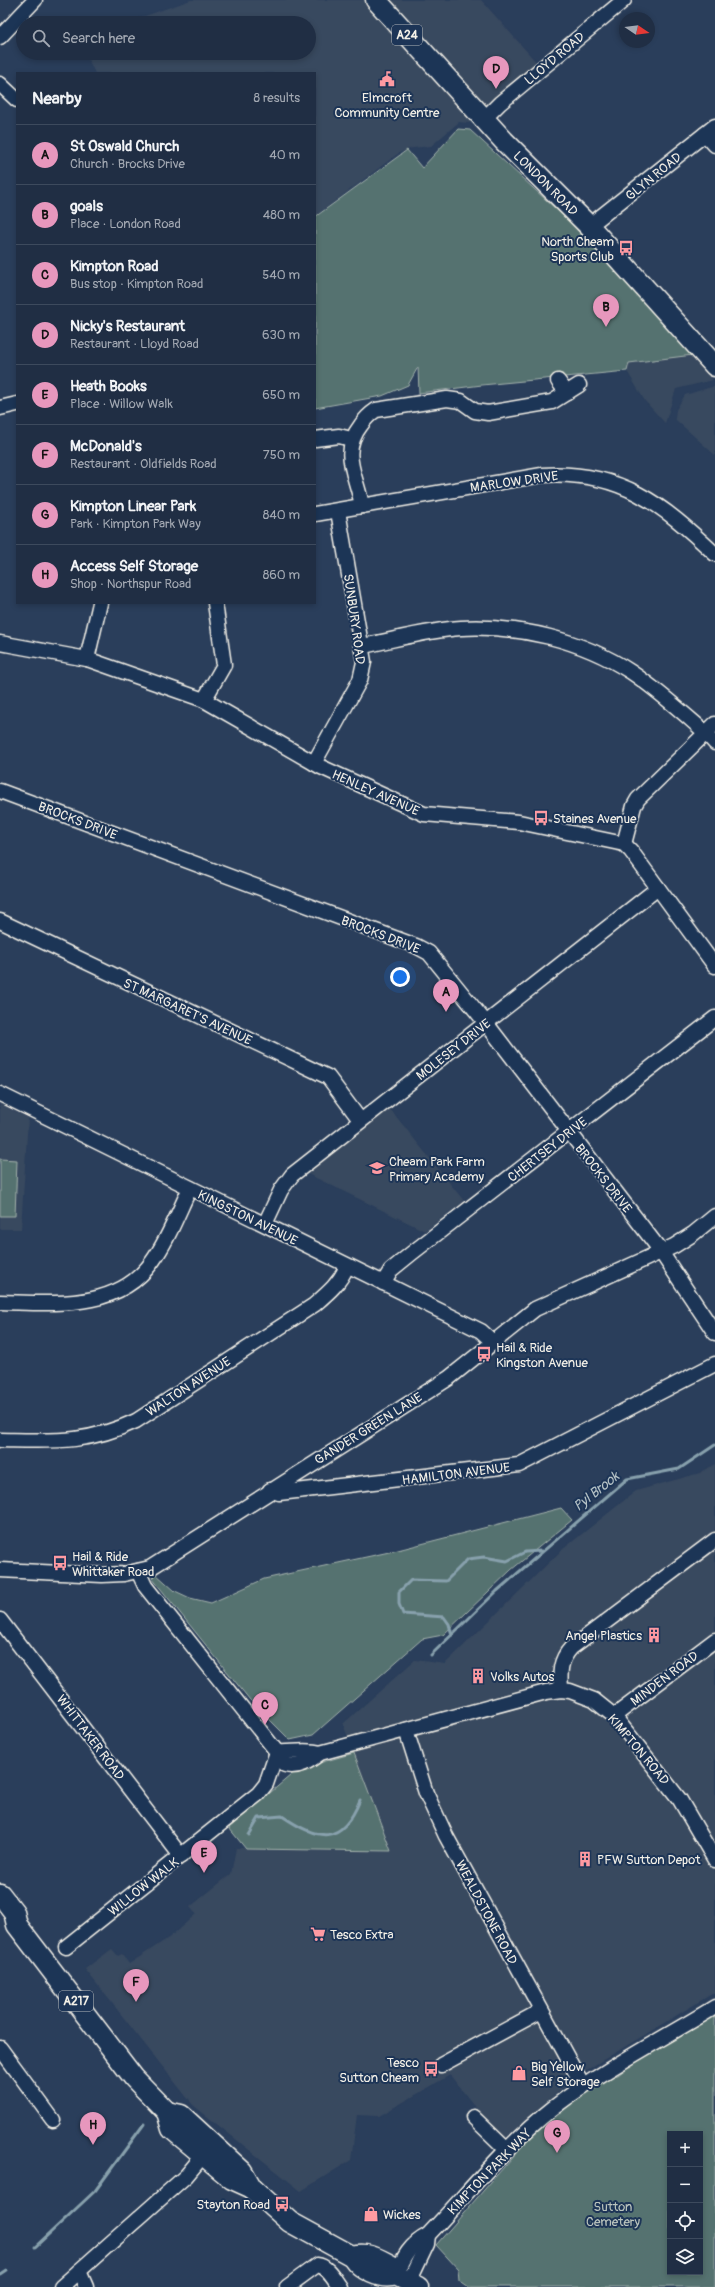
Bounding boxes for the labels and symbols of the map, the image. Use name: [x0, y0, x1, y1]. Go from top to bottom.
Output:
north arrow: [619, 12, 655, 48]
road number: A24: [392, 25, 422, 45]
street label: LLOYD ROAD: [521, 29, 588, 89]
pin: D: [483, 56, 509, 89]
public building icon: Elmcroft Community Centre: [378, 70, 396, 88]
place label: Elmcroft Community Centre: [335, 90, 440, 121]
street label: LONDON ROAD: [510, 148, 581, 219]
street label: GLYN ROAD: [622, 149, 685, 204]
place label: North Cheam Sports Club: [541, 234, 614, 265]
bus stop icon: North Cheam Sports Club: [617, 239, 635, 257]
pin: B: [593, 294, 619, 327]
street label: MARLOW DRIVE: [469, 468, 559, 496]
street label: SUNBURY ROAD: [340, 573, 368, 665]
street label: HENLEY AVENUE: [329, 766, 422, 819]
street label: BROCKS DRIVE: [36, 799, 120, 843]
bus stop icon: Staines Avenue: [532, 809, 550, 827]
place label: Staines Avenue: [553, 811, 637, 827]
street label: BROCKS DRIVE: [339, 913, 423, 957]
your location: [390, 967, 410, 987]
street label: ST MARGARET'S AVENUE: [121, 975, 255, 1049]
pin: A: [433, 979, 459, 1012]
street label: MOLESEY DRIVE: [413, 1016, 494, 1084]
street label: CHERTSEY DRIVE: [505, 1114, 591, 1186]
street label: BROCKS DRIVE: [571, 1141, 635, 1217]
place label: Cheam Park Farm Primary Academy: [389, 1154, 485, 1185]
school or university icon: Cheam Park Farm Primary Academy: [368, 1159, 386, 1177]
street label: KINGSTON AVENUE: [195, 1187, 300, 1249]
place label: Hail & Ride Kingston Avenue: [496, 1340, 589, 1371]
bus stop icon: Hail & Ride Kingston Avenue: [475, 1345, 493, 1363]
street label: WALTON AVENUE: [143, 1353, 234, 1420]
street label: GANDER GREEN LANE: [312, 1389, 426, 1468]
street label: HAMILTON AVENUE: [401, 1459, 511, 1489]
water label: Pyl Brook: [570, 1467, 623, 1515]
place label: Hail & Ride Whittaker Road: [72, 1549, 154, 1580]
bus stop icon: Hail & Ride Whittaker Road: [51, 1554, 69, 1572]
building icon: Angel Plastics: [645, 1626, 663, 1644]
place label: Angel Plastics: [565, 1628, 642, 1644]
street label: MINDEN ROAD: [627, 1648, 702, 1710]
building icon: Volks Autos: [469, 1667, 487, 1685]
place label: Volks Autos: [490, 1669, 555, 1685]
street label: WHITTAKER ROAD: [53, 1692, 128, 1783]
pin: C: [252, 1692, 278, 1725]
street label: KIMPTON ROAD: [604, 1711, 672, 1788]
pin: E: [191, 1840, 217, 1873]
building icon: PFW Sutton Depot: [576, 1850, 594, 1868]
place label: PFW Sutton Depot: [597, 1852, 701, 1868]
street label: WILLOW WALK: [105, 1854, 182, 1919]
street label: WEALDSTONE ROAD: [452, 1858, 520, 1967]
supermarket icon: Tesco Extra: [309, 1925, 327, 1943]
place label: Tesco Extra: [330, 1927, 394, 1943]
pin: F: [123, 1969, 149, 2002]
road number: A217: [59, 1991, 93, 2011]
place label: Tesco Sutton Cheam: [339, 2055, 419, 2086]
place label: Big Yellow Self Storage: [531, 2059, 600, 2090]
bus stop icon: Tesco Sutton Cheam: [422, 2060, 440, 2078]
shop icon: Big Yellow Self Storage: [510, 2064, 528, 2082]
pin: H: [80, 2112, 106, 2145]
pin: G: [544, 2120, 570, 2153]
street label: KIMPTON PARK WAY: [444, 2125, 535, 2218]
bus stop icon: Stayton Road: [273, 2195, 291, 2213]
place label: Stayton Road: [196, 2197, 270, 2213]
park label: Sutton Cemetery: [586, 2199, 640, 2230]
shop icon: Wickes: [362, 2205, 380, 2223]
place label: Wickes: [383, 2207, 421, 2223]

